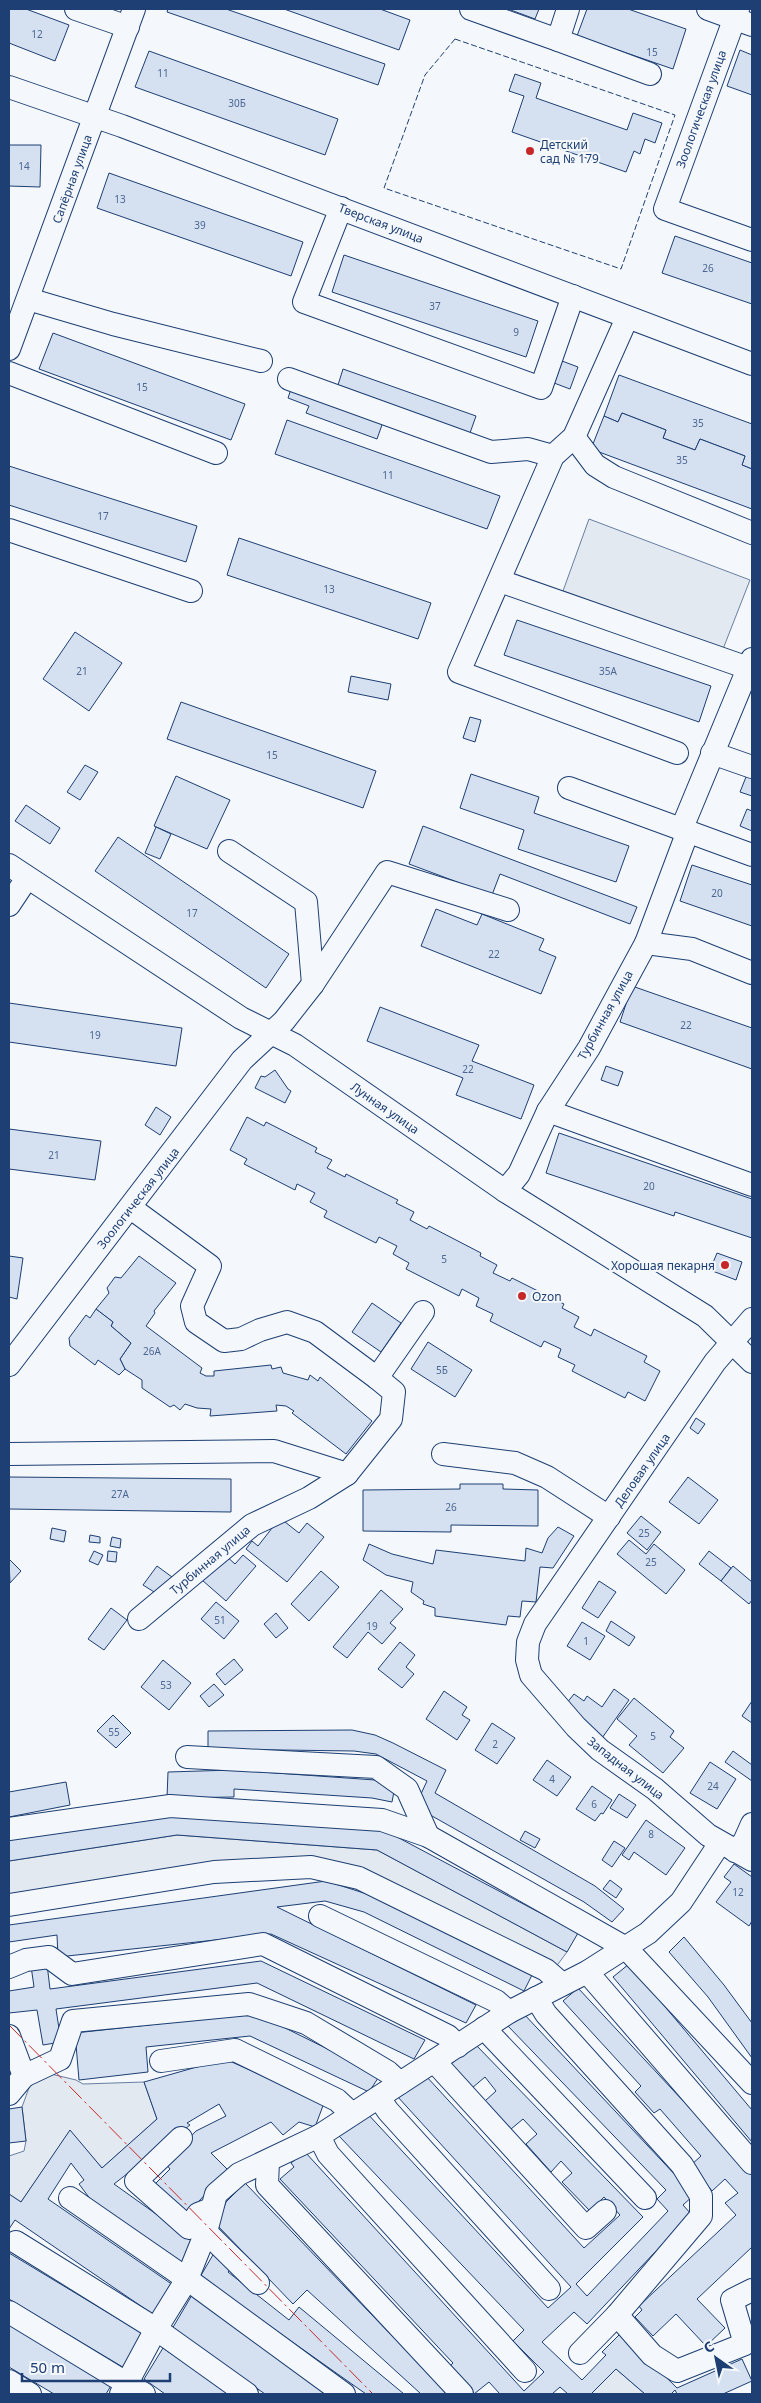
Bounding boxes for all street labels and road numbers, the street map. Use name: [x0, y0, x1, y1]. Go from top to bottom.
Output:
street label: Зоологическая улица: [672, 48, 730, 170]
street label: Сапёрная улица: [48, 132, 96, 226]
street label: Тверская улица: [336, 199, 426, 247]
street label: Турбинная улица: [573, 967, 637, 1063]
street label: Лунная улица: [347, 1078, 423, 1138]
street label: Зоологическая улица: [93, 1144, 183, 1252]
street label: Деловая улица: [610, 1429, 674, 1511]
street label: Турбинная улица: [166, 1521, 254, 1599]
street label: Западная улица: [584, 1733, 668, 1803]

